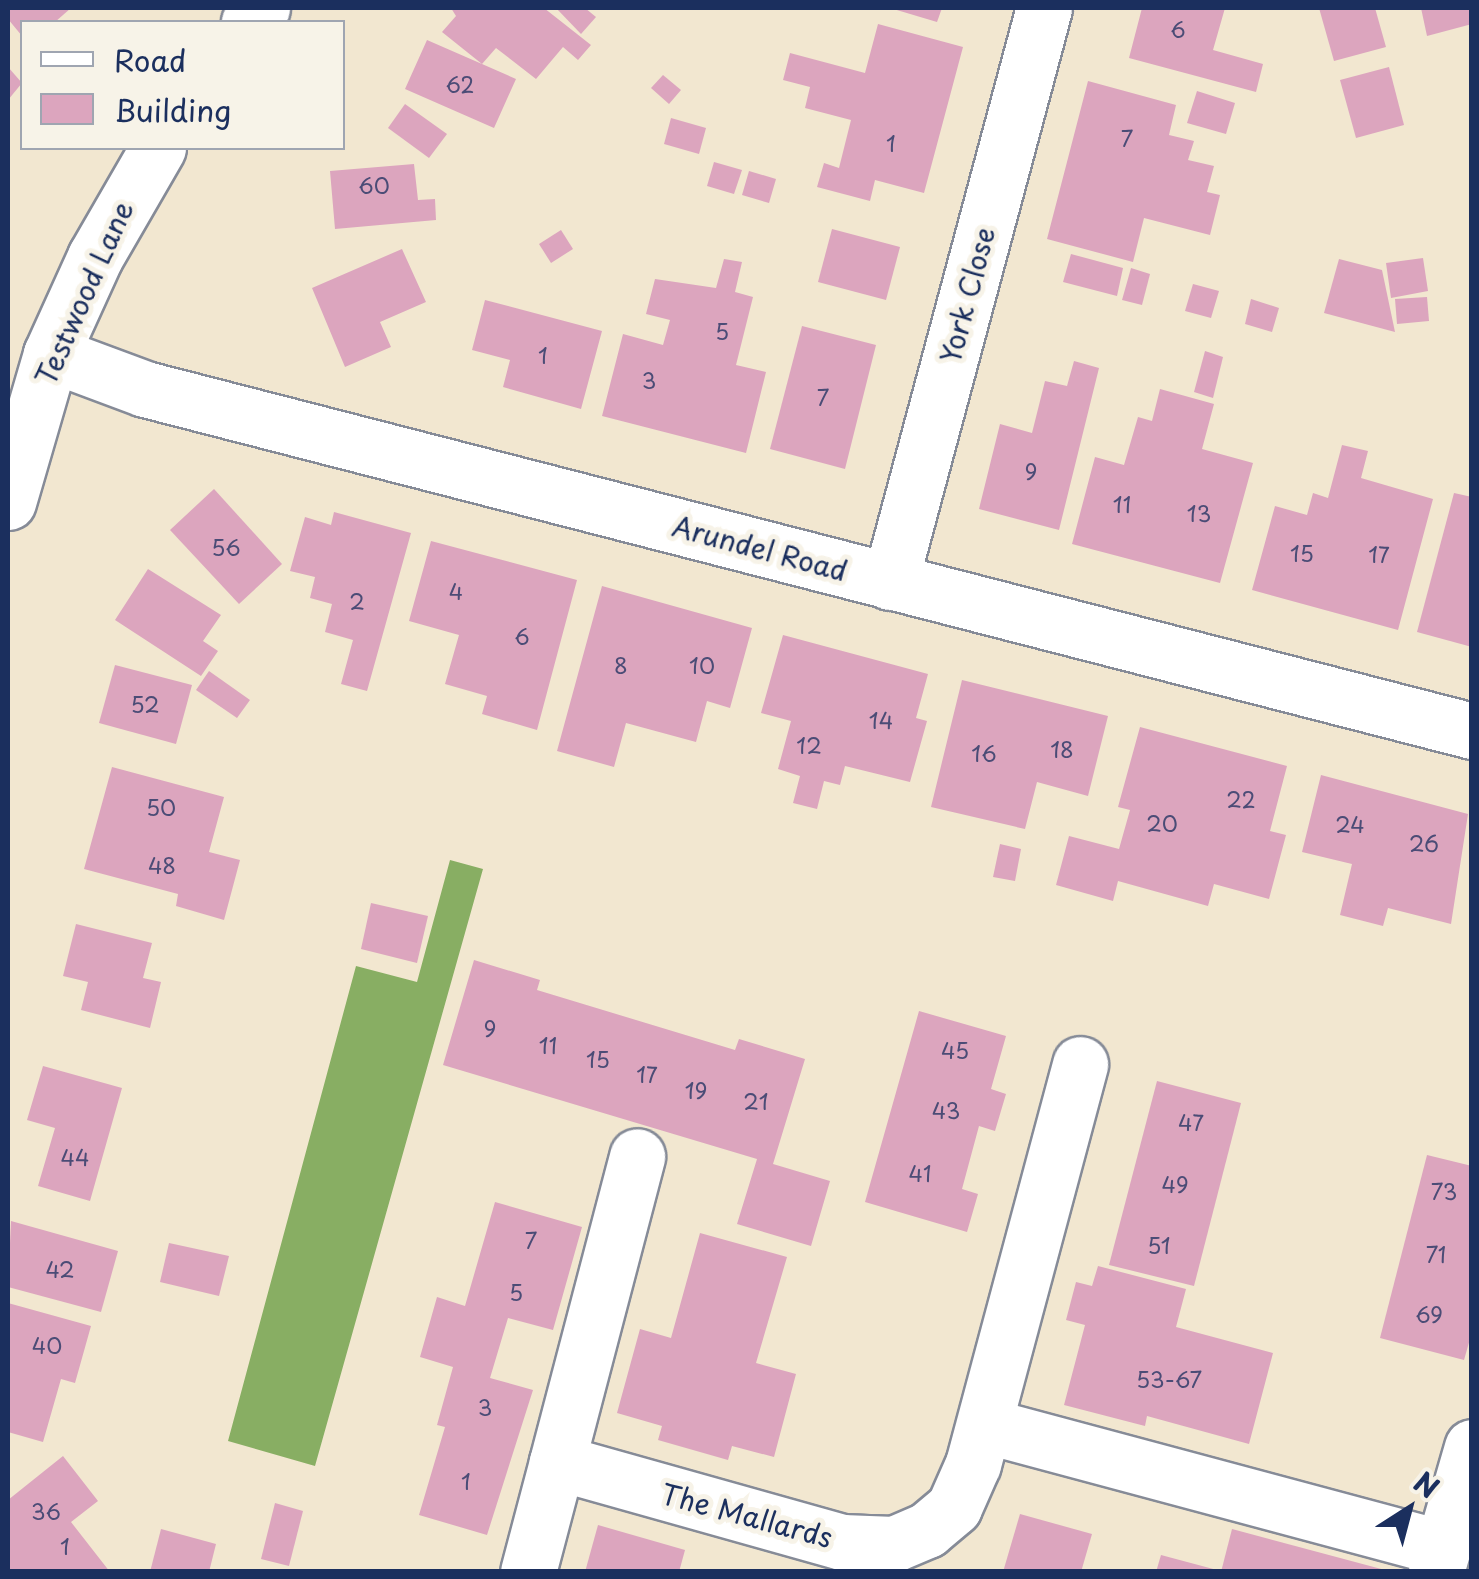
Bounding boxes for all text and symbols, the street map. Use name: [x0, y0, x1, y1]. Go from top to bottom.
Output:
house number: 6: [1170, 16, 1186, 42]
legend: [20, 20, 345, 150]
text: Road: [114, 37, 187, 82]
house number: 62: [446, 71, 474, 97]
text: Building: [114, 87, 231, 132]
house number: 7: [1121, 125, 1133, 151]
house number: 1: [886, 130, 896, 156]
house number: 60: [358, 172, 390, 198]
street label: Testwood Lane: [28, 195, 140, 391]
street label: York Close: [933, 223, 1001, 367]
house number: 5: [715, 318, 729, 344]
house number: 1: [538, 342, 548, 368]
house number: 3: [642, 367, 656, 393]
house number: 7: [817, 384, 829, 410]
house number: 9: [1025, 458, 1037, 484]
house number: 11: [1113, 491, 1131, 517]
house number: 13: [1187, 500, 1211, 526]
street label: Arundel Road: [669, 508, 851, 588]
house number: 56: [211, 534, 241, 560]
house number: 15: [1290, 540, 1314, 566]
house number: 17: [1368, 541, 1390, 567]
house number: 4: [449, 578, 463, 604]
house number: 2: [349, 588, 365, 614]
house number: 6: [514, 623, 530, 649]
house number: 8: [614, 652, 628, 678]
house number: 10: [689, 652, 715, 678]
house number: 52: [130, 691, 160, 717]
house number: 14: [869, 707, 893, 733]
house number: 12: [796, 732, 822, 758]
house number: 18: [1050, 736, 1074, 762]
house number: 16: [971, 740, 997, 766]
house number: 22: [1226, 786, 1256, 812]
house number: 50: [146, 794, 176, 820]
house number: 20: [1146, 810, 1178, 836]
house number: 24: [1335, 811, 1365, 837]
house number: 26: [1409, 830, 1439, 856]
house number: 48: [148, 852, 176, 878]
house number: 9: [484, 1015, 496, 1041]
house number: 11: [539, 1032, 557, 1058]
house number: 45: [941, 1037, 969, 1063]
house number: 15: [586, 1046, 610, 1072]
house number: 17: [636, 1061, 658, 1087]
house number: 19: [685, 1077, 707, 1103]
house number: 21: [743, 1088, 769, 1114]
house number: 43: [932, 1097, 960, 1123]
house number: 47: [1178, 1109, 1204, 1135]
house number: 44: [60, 1144, 90, 1170]
house number: 41: [908, 1160, 932, 1186]
house number: 49: [1161, 1171, 1189, 1197]
house number: 73: [1431, 1178, 1457, 1204]
house number: 7: [525, 1227, 537, 1253]
house number: 51: [1147, 1232, 1171, 1258]
house number: 71: [1426, 1241, 1446, 1267]
house number: 42: [45, 1256, 75, 1282]
house number: 5: [509, 1279, 523, 1305]
house number: 69: [1415, 1301, 1443, 1327]
house number: 40: [32, 1332, 62, 1358]
house number: 53-67: [1136, 1366, 1202, 1392]
house number: 3: [478, 1394, 492, 1420]
north arrow: [1359, 1459, 1459, 1559]
text: N: [1405, 1460, 1449, 1508]
house number: 1: [461, 1468, 471, 1494]
street label: The Mallards: [657, 1476, 837, 1554]
house number: 36: [31, 1498, 61, 1524]
house number: 1: [60, 1533, 70, 1559]

